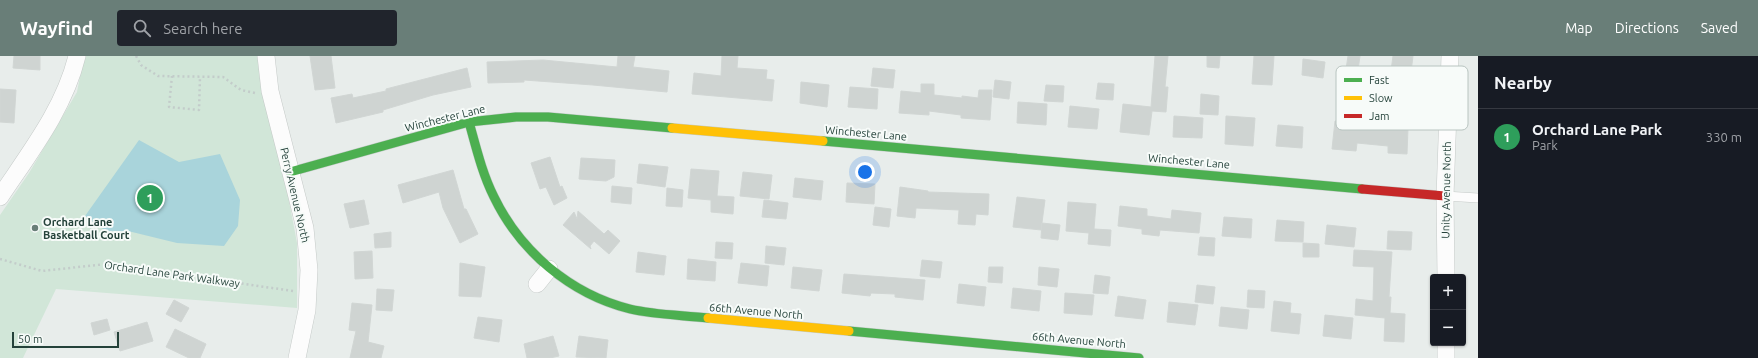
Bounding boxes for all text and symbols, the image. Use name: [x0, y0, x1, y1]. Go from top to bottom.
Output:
search box: [117, 10, 397, 46]
text: Wayfind: [20, 17, 93, 39]
icon: search: [131, 17, 153, 39]
text: Search here: [163, 20, 242, 37]
text: Map: [1565, 20, 1593, 36]
text: Directions: [1615, 20, 1679, 36]
text: Saved: [1701, 20, 1738, 36]
legend: [1336, 66, 1468, 130]
text: Nearby: [1494, 73, 1552, 92]
text: Fast: [1369, 74, 1390, 86]
text: Slow: [1369, 92, 1393, 104]
street label: Winchester Lane: [404, 102, 486, 134]
text: Jam: [1369, 110, 1390, 122]
text: Orchard Lane Park: [1532, 121, 1662, 138]
street label: Winchester Lane: [824, 123, 908, 143]
text: 1: [1503, 130, 1511, 144]
text: 330 m: [1706, 130, 1742, 144]
text: Park: [1532, 138, 1558, 152]
street label: Unity Avenue North: [1439, 141, 1453, 239]
street label: Perry Avenue North: [278, 146, 312, 244]
street label: Winchester Lane: [1147, 151, 1231, 171]
your location: [855, 162, 875, 182]
pin: 1: [137, 183, 163, 213]
place label: Orchard Lane Basketball Court: [43, 216, 130, 241]
marker: Orchard Lane Basketball Court: [30, 223, 40, 233]
street label: Orchard Lane Park Walkway: [103, 259, 241, 290]
map controls: [1430, 274, 1466, 346]
button: +: [1430, 274, 1466, 310]
street label: 66th Avenue North: [709, 301, 803, 321]
button: −: [1430, 310, 1466, 346]
scale bar: [12, 330, 119, 349]
street label: 66th Avenue North: [1032, 330, 1126, 350]
text: 50 m: [18, 333, 42, 345]

